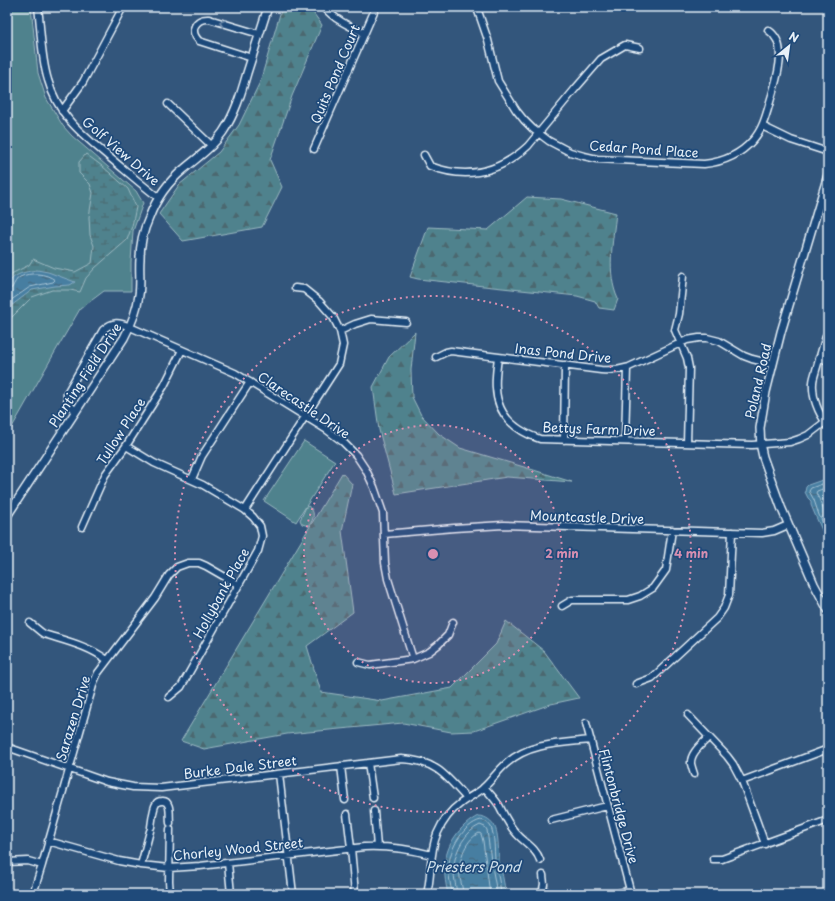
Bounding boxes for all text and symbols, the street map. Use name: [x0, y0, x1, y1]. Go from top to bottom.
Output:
one-way arrow: [219, 19, 226, 28]
street label: Quits Pond Court: [305, 21, 364, 126]
north arrow: [769, 26, 809, 66]
text: N: [786, 27, 802, 47]
street label: Golf View Drive: [78, 112, 164, 190]
street label: Cedar Pond Place: [589, 135, 699, 162]
street label: Planting Field Drive: [44, 319, 126, 431]
street label: Inas Pond Drive: [514, 338, 612, 367]
street label: Poland Road: [740, 341, 775, 420]
street label: Clarecastle Drive: [254, 367, 354, 443]
street label: Tullow Place: [92, 393, 149, 468]
street label: Bettys Farm Drive: [542, 417, 656, 440]
street label: Mountcastle Drive: [530, 505, 644, 528]
street label: Hollybank Place: [188, 544, 253, 641]
text: 2 min: [545, 544, 579, 562]
text: 4 min: [674, 544, 708, 562]
centre of rings: [426, 547, 440, 561]
street label: Sarazen Drive: [51, 673, 94, 763]
street label: Flintonbridge Drive: [595, 746, 644, 866]
street label: Burke Dale Street: [182, 750, 298, 783]
street label: Chorley Wood Street: [172, 832, 304, 865]
water label: Priesters Pond: [426, 856, 523, 877]

